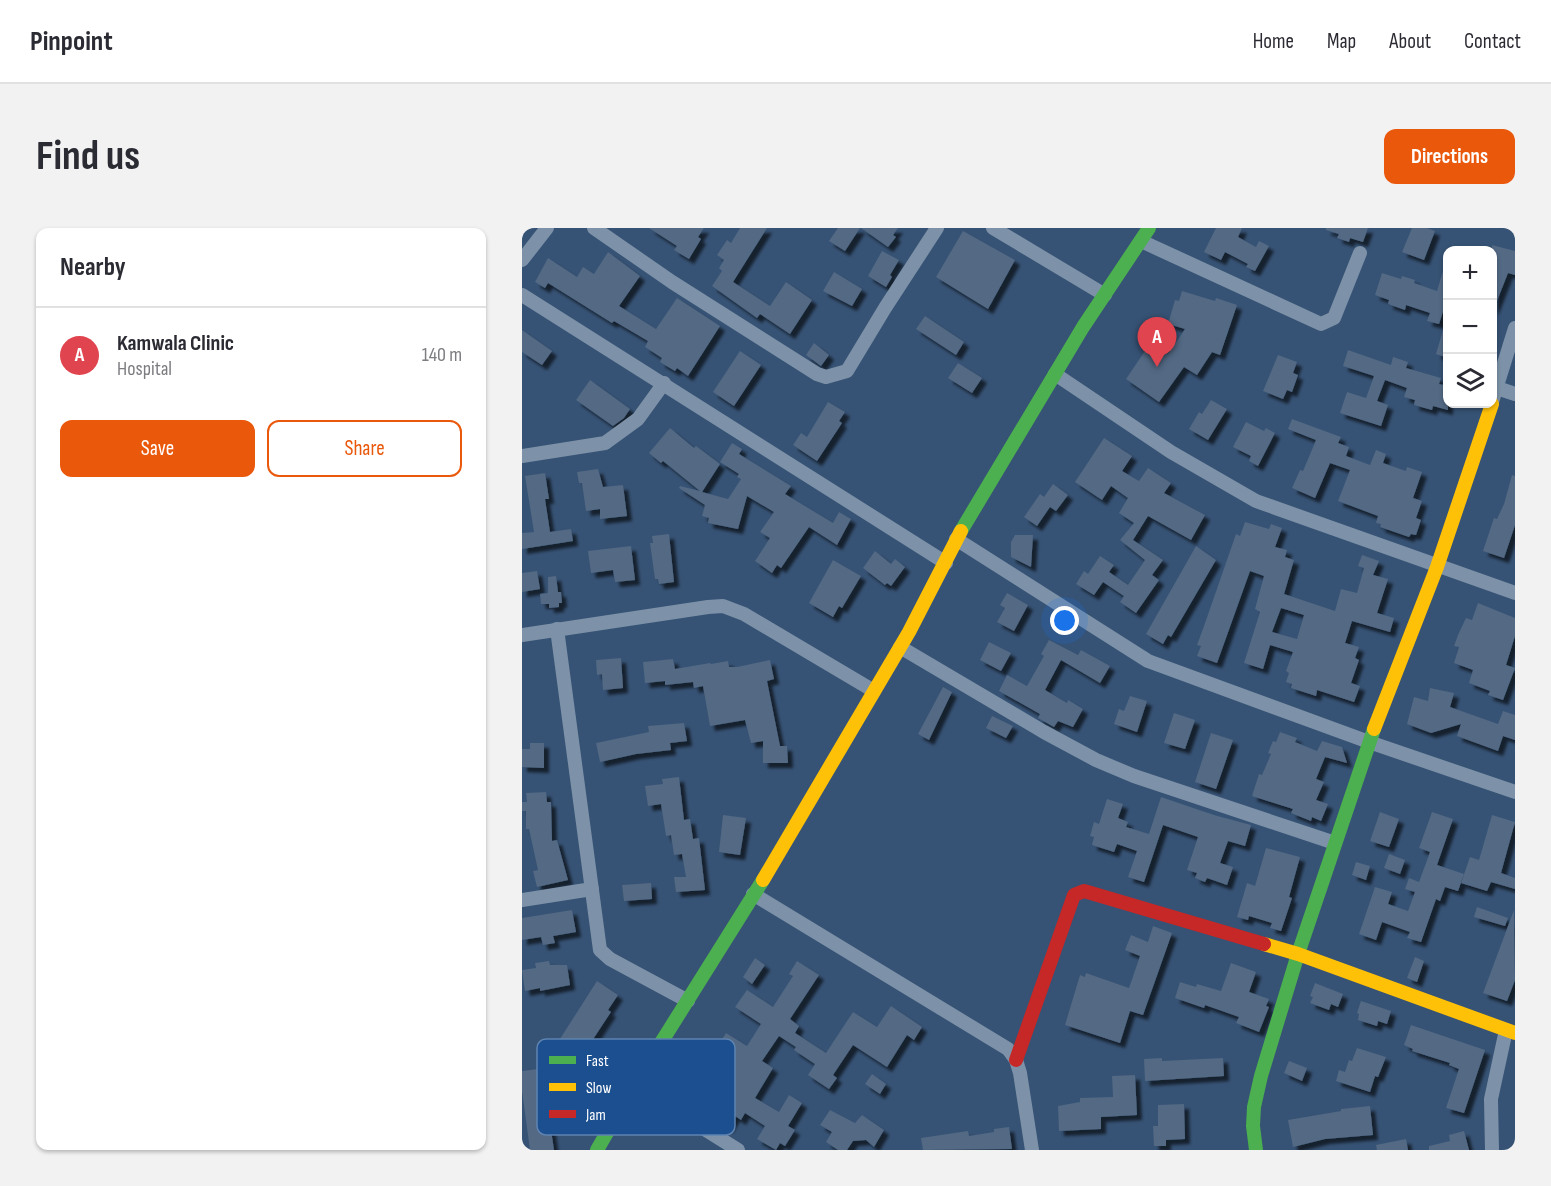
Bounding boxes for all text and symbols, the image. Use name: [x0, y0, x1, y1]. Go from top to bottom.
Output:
text: Pinpoint: [30, 25, 113, 58]
text: Home: [1253, 29, 1294, 54]
text: Map: [1327, 29, 1356, 54]
text: About: [1389, 29, 1431, 54]
text: Contact: [1464, 29, 1521, 54]
button: Directions: [1384, 129, 1515, 184]
text: Find us: [36, 131, 140, 182]
map controls: [1443, 246, 1497, 408]
button: +: [1443, 246, 1497, 300]
text: Nearby: [60, 252, 126, 283]
button: −: [1443, 300, 1497, 354]
pin: A: [1138, 318, 1176, 367]
text: Kamwala Clinic: [117, 330, 234, 357]
text: A: [75, 343, 84, 367]
text: 140 m: [422, 343, 462, 367]
button: layers: [1443, 354, 1497, 408]
text: Hospital: [117, 357, 172, 381]
button: Save: [60, 420, 255, 477]
button: Share: [267, 420, 462, 477]
your location: [1050, 606, 1079, 635]
legend: [537, 1039, 735, 1135]
text: Fast: [586, 1052, 609, 1071]
text: Slow: [586, 1079, 611, 1098]
text: Jam: [585, 1106, 606, 1125]

